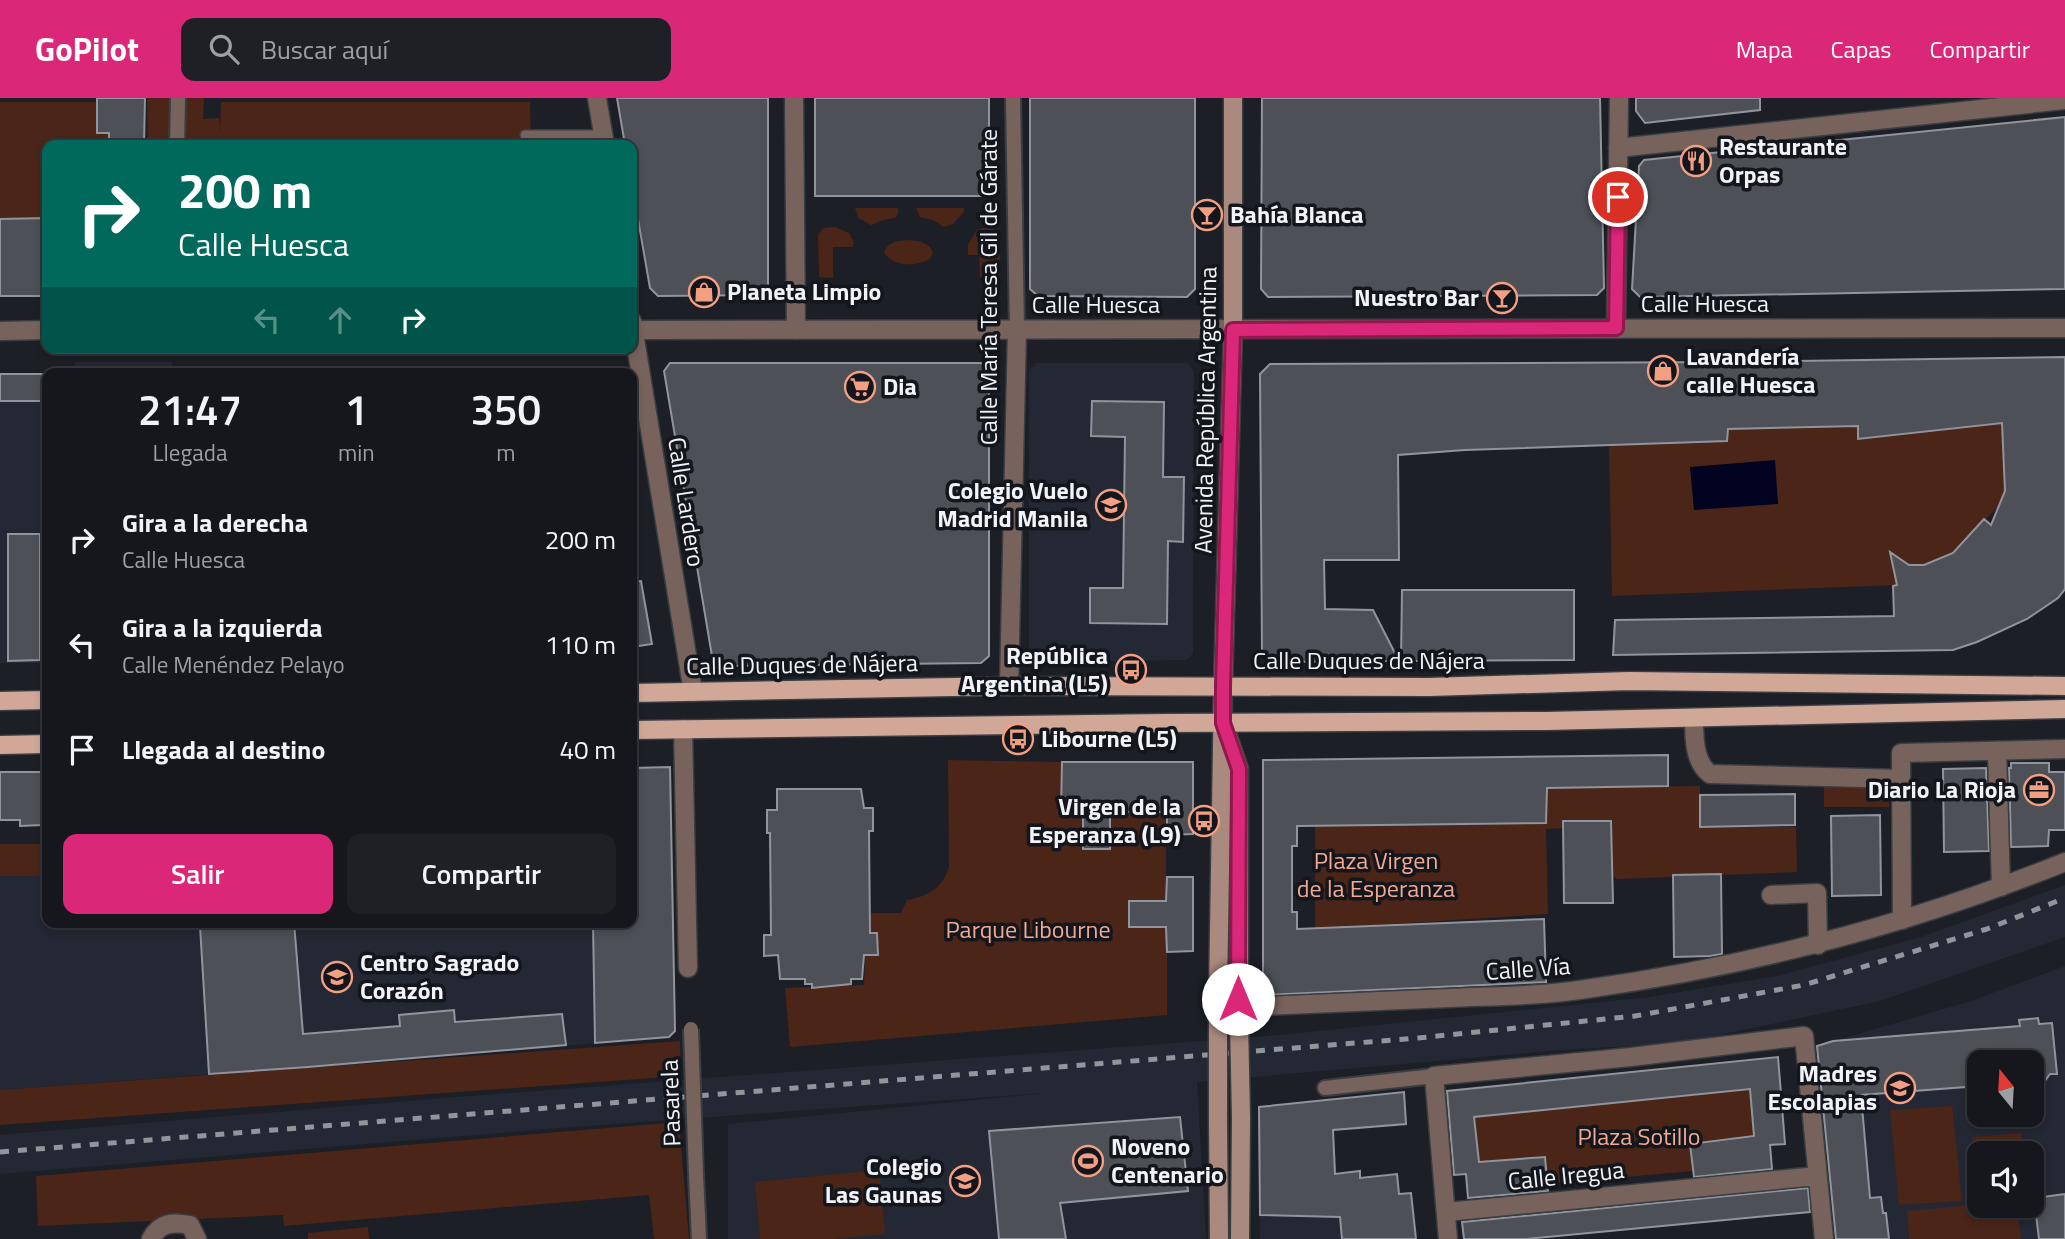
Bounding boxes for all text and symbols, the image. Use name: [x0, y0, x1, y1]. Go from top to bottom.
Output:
search box: [181, 18, 671, 81]
text: GoPilot: [35, 24, 139, 74]
icon: search: [205, 30, 243, 68]
text: Buscar aquí: [261, 30, 388, 69]
text: Mapa: [1736, 31, 1793, 67]
text: Capas: [1831, 31, 1891, 67]
text: Compartir: [1929, 31, 2030, 67]
place label: Restaurante Orpas: [1719, 128, 1847, 192]
street label: Calle María Teresa Gil de Gárate: [970, 129, 1006, 445]
restaurant icon: Restaurante Orpas: [1679, 144, 1713, 178]
text: 200 m: [178, 152, 312, 227]
pin: [1588, 167, 1648, 227]
icon: right: [63, 168, 154, 259]
icon: arrive: [1599, 178, 1637, 216]
place label: Bahía Blanca: [1230, 196, 1364, 232]
bar icon: Bahía Blanca: [1190, 198, 1224, 232]
text: Calle Huesca: [178, 220, 349, 268]
street label: Avenida República Argentina: [1184, 266, 1226, 554]
place label: Planeta Limpio: [727, 273, 881, 309]
shop icon: Planeta Limpio: [687, 275, 721, 309]
place label: Nuestro Bar: [1354, 279, 1479, 315]
bar icon: Nuestro Bar: [1485, 281, 1519, 315]
street label: Calle Huesca: [1641, 285, 1769, 321]
street label: Calle Huesca: [1032, 286, 1160, 322]
icon: left: [248, 301, 286, 339]
icon: ahead: [321, 301, 359, 339]
icon: right: [394, 301, 432, 339]
place label: Lavandería calle Huesca: [1686, 338, 1816, 402]
shop icon: Lavandería calle Huesca: [1646, 354, 1680, 388]
place label: Dia: [883, 368, 917, 404]
supermarket icon: Dia: [843, 370, 877, 404]
text: 21:47: [138, 377, 242, 441]
text: 1: [345, 377, 368, 441]
text: 350: [471, 377, 541, 441]
text: Llegada: [152, 435, 227, 470]
text: min: [338, 435, 375, 470]
text: m: [496, 435, 515, 470]
street label: Calle Lardero: [659, 435, 715, 569]
place label: Colegio Vuelo Madrid Manila: [937, 472, 1088, 536]
school or university icon: Colegio Vuelo Madrid Manila: [1094, 488, 1128, 522]
text: Gira a la derecha: [122, 503, 308, 542]
text: 200 m: [545, 520, 616, 559]
icon: right: [63, 521, 101, 559]
text: Calle Huesca: [122, 542, 245, 577]
text: Gira a la izquierda: [122, 608, 323, 647]
text: 110 m: [545, 625, 616, 664]
icon: left: [63, 626, 101, 664]
place label: República Argentina (L5): [961, 637, 1108, 701]
street label: Calle Duques de Nájera: [1253, 642, 1485, 678]
street label: Calle Duques de Nájera: [686, 644, 918, 684]
text: Calle Menéndez Pelayo: [122, 647, 345, 682]
bus stop icon: República Argentina (L5): [1114, 653, 1148, 687]
place label: Libourne (L5): [1041, 720, 1177, 756]
bus stop icon: Libourne (L5): [1001, 722, 1035, 756]
text: Llegada al destino: [122, 730, 325, 769]
text: 40 m: [559, 730, 616, 769]
icon: arrive: [63, 731, 101, 769]
place label: Diario La Rioja: [1868, 771, 2016, 807]
office icon: Diario La Rioja: [2022, 773, 2056, 807]
place label: Virgen de la Esperanza (L9): [1029, 788, 1181, 852]
bus stop icon: Virgen de la Esperanza (L9): [1187, 804, 1221, 838]
button: Salir: [63, 834, 333, 914]
button: Compartir: [347, 834, 616, 914]
park label: Plaza Virgen de la Esperanza: [1297, 842, 1455, 906]
park label: Parque Libourne: [946, 911, 1111, 947]
place label: Centro Sagrado Corazón: [360, 944, 519, 1008]
street label: Calle Vía: [1484, 947, 1571, 989]
school or university icon: Centro Sagrado Corazón: [320, 960, 354, 994]
position arrow: [1201, 962, 1275, 1036]
north arrow: [1967, 1050, 2044, 1127]
map controls: [1967, 1050, 2044, 1218]
place label: Madres Escolapias: [1767, 1055, 1877, 1119]
street label: Pasarela: [650, 1059, 690, 1147]
school or university icon: Madres Escolapias: [1883, 1071, 1917, 1105]
park label: Plaza Sotillo: [1577, 1118, 1701, 1154]
place label: Noveno Centenario: [1111, 1128, 1224, 1192]
button: sound: [1967, 1141, 2044, 1218]
sports icon: Noveno Centenario: [1071, 1144, 1105, 1178]
place label: Colegio Las Gaunas: [825, 1148, 942, 1212]
street label: Calle Iregua: [1506, 1151, 1626, 1199]
school or university icon: Colegio Las Gaunas: [948, 1164, 982, 1198]

